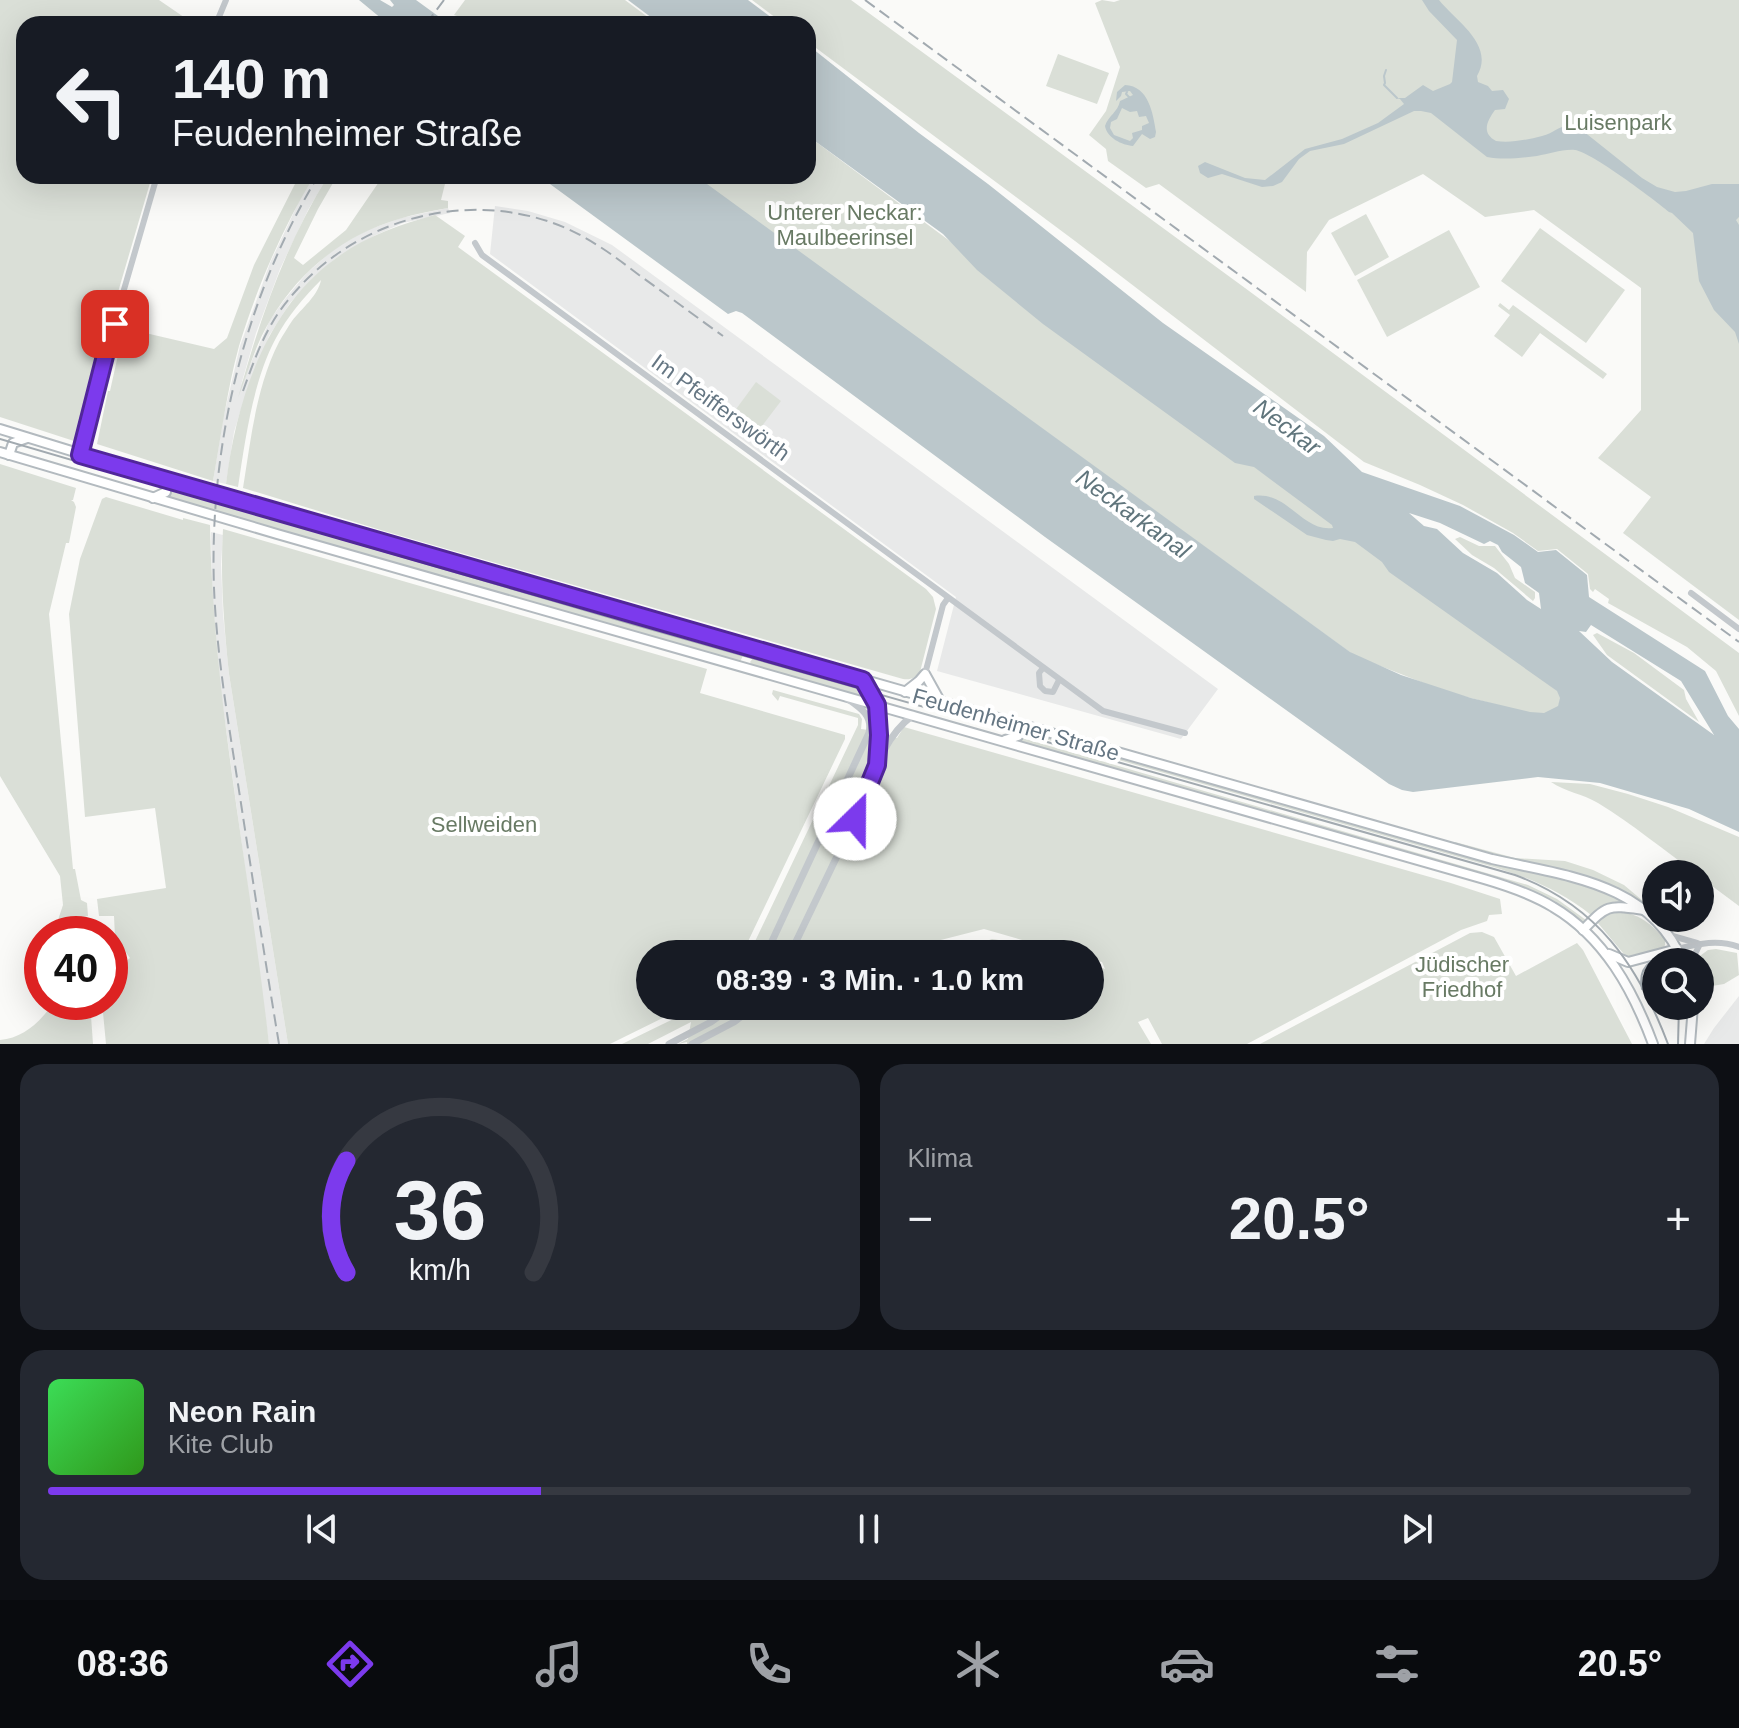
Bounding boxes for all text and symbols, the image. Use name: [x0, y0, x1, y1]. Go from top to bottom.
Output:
text: 140 m: [172, 47, 331, 110]
icon: left: [40, 48, 144, 152]
park label: Luisenpark: [1564, 110, 1673, 135]
text: Feudenheimer Straße: [172, 113, 522, 154]
park label: Unterer Neckar: Maulbeerinsel: [767, 200, 923, 250]
pin: [81, 290, 149, 358]
icon: arrive: [93, 302, 137, 346]
street label: Im Pfeifferswörth: [647, 349, 795, 466]
water label: Neckar: [1249, 393, 1327, 461]
water label: Neckarkanal: [1071, 463, 1196, 564]
street label: Feudenheimer Straße: [910, 683, 1122, 766]
position arrow: [813, 777, 897, 861]
park label: Sellweiden: [431, 812, 537, 837]
map controls: [1642, 860, 1714, 1020]
button: sound: [1642, 860, 1714, 932]
speed limit sign: 40: [24, 916, 128, 1020]
button: search: [1642, 948, 1714, 1020]
park label: Jüdischer Friedhof: [1415, 952, 1509, 1002]
text: 08:39 · 3 Min. · 1.0 km: [716, 963, 1024, 996]
text: Klima: [908, 1143, 973, 1173]
text: 36: [393, 1164, 486, 1257]
text: 20.5°: [1229, 1185, 1370, 1252]
text: −: [908, 1194, 933, 1243]
text: +: [1665, 1194, 1691, 1243]
text: km/h: [409, 1254, 471, 1286]
text: Neon Rain: [168, 1395, 316, 1428]
text: Kite Club: [168, 1429, 274, 1459]
icon: previous: [300, 1507, 344, 1551]
icon: pause: [847, 1507, 891, 1551]
icon: next: [1395, 1507, 1439, 1551]
icon: directions: [322, 1636, 378, 1692]
icon: music: [531, 1636, 587, 1692]
icon: phone: [741, 1636, 797, 1692]
icon: climate: [950, 1636, 1006, 1692]
icon: car: [1159, 1636, 1215, 1692]
icon: filters: [1369, 1636, 1425, 1692]
text: 08:36: [77, 1643, 169, 1684]
text: 20.5°: [1578, 1643, 1662, 1684]

